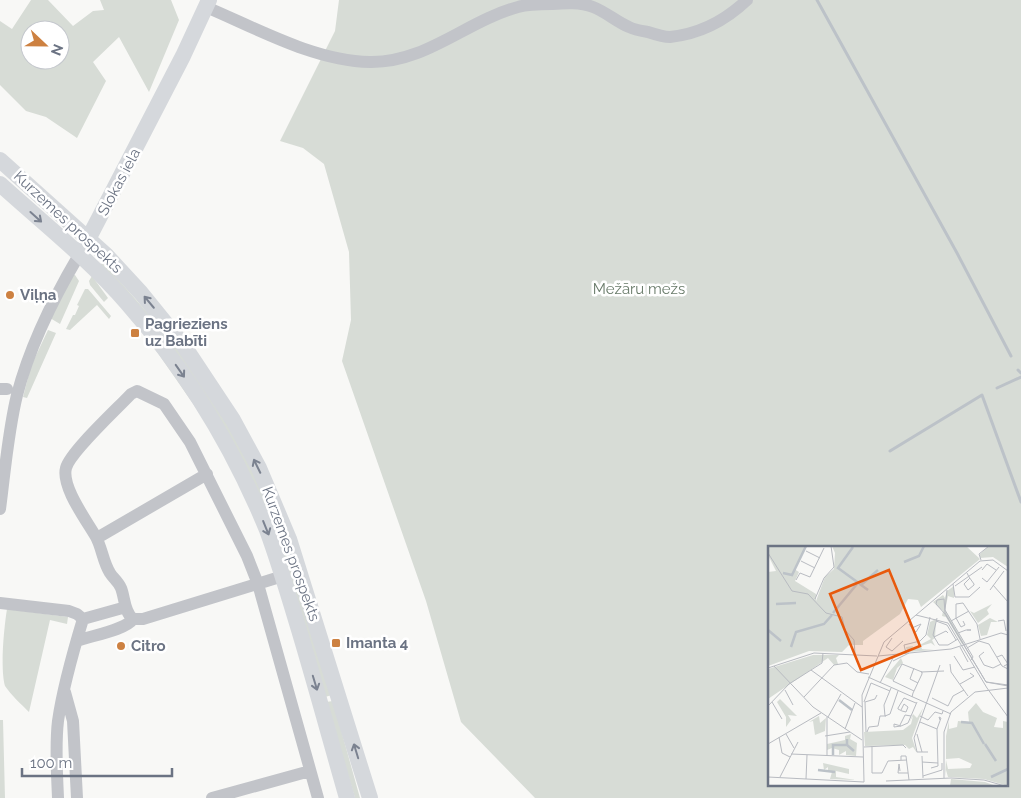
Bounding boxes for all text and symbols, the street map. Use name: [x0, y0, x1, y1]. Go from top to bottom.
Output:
north arrow: [20, 20, 70, 70]
text: N: [48, 42, 66, 58]
street label: Slokas iela: [94, 145, 144, 219]
street label: Kurzemes prospekts: [10, 167, 126, 277]
one-way arrow: [30, 211, 43, 223]
park label: Mežāru mežs: [593, 280, 685, 298]
place label: Viļņa: [20, 286, 57, 304]
marker: Viļņa: [4, 289, 16, 301]
one-way arrow: [143, 295, 154, 308]
place label: Pagrieziens uz Babīti: [145, 315, 228, 350]
marker: Pagrieziens uz Babīti: [129, 327, 141, 339]
one-way arrow: [175, 363, 185, 377]
one-way arrow: [252, 459, 262, 474]
street label: Kurzemes prospekts: [258, 484, 324, 624]
one-way arrow: [261, 520, 271, 535]
inset map: [768, 546, 1008, 786]
place label: Imanta 4: [346, 634, 409, 652]
place label: Citro: [131, 637, 166, 655]
marker: Imanta 4: [330, 637, 342, 649]
marker: Citro: [115, 640, 127, 652]
one-way arrow: [311, 675, 321, 691]
one-way arrow: [351, 744, 361, 760]
scale bar: [22, 746, 172, 778]
text: 100 m: [30, 754, 72, 772]

